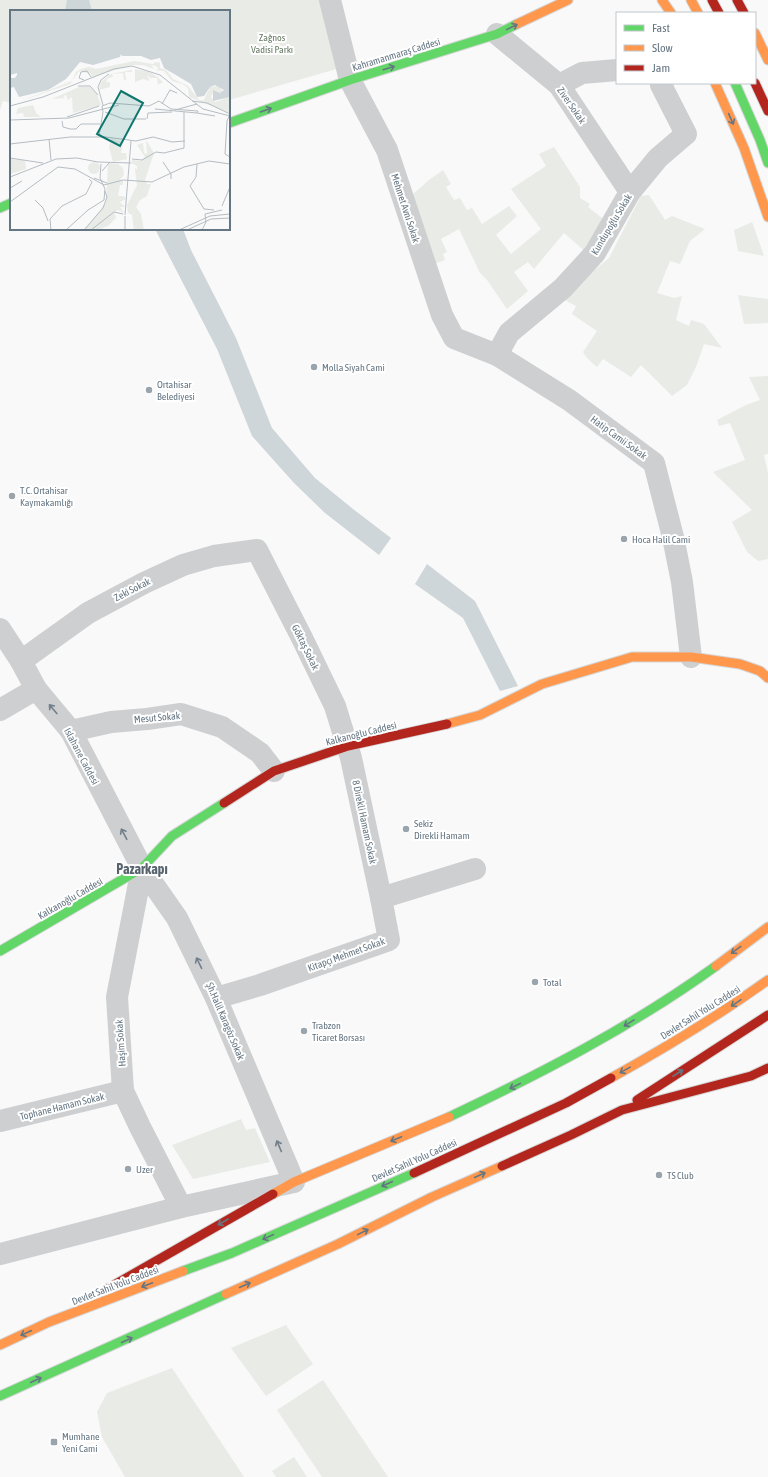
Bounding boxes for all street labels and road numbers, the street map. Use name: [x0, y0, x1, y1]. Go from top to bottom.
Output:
street label: Kahramanmaraş Caddesi: [351, 36, 441, 73]
street label: Ziver Sokak: [555, 85, 588, 126]
street label: Mehmet Avni Sokak: [389, 172, 422, 245]
street label: Kundupoğlu Sokak: [589, 191, 634, 257]
street label: Hatip Camii Sokak: [589, 413, 649, 462]
street label: Zeki Sokak: [112, 575, 153, 603]
street label: Göktaş Sokak: [290, 623, 322, 672]
street label: Mesut Sokak: [134, 710, 181, 725]
street label: Kalkanoğlu Caddesi: [324, 719, 398, 748]
street label: Islahane Caddesi: [62, 726, 101, 786]
street label: 8 Direkli Hamam Sokak: [350, 779, 379, 866]
street label: Kalkanoğlu Caddesi: [36, 875, 105, 921]
street label: Kitapçı Mehmet Sokak: [306, 935, 387, 974]
street label: Şh.Halil Karagöz Sokak: [204, 981, 247, 1062]
street label: Devlet Sahil Yolu Caddesi: [658, 983, 742, 1041]
street label: Haşim Sokak: [113, 1018, 128, 1067]
street label: Tophane Hamam Sokak: [19, 1091, 106, 1122]
street label: Devlet Sahil Yolu Caddesi: [370, 1137, 458, 1184]
street label: Devlet Sahil Yolu Caddesi: [70, 1264, 160, 1307]

